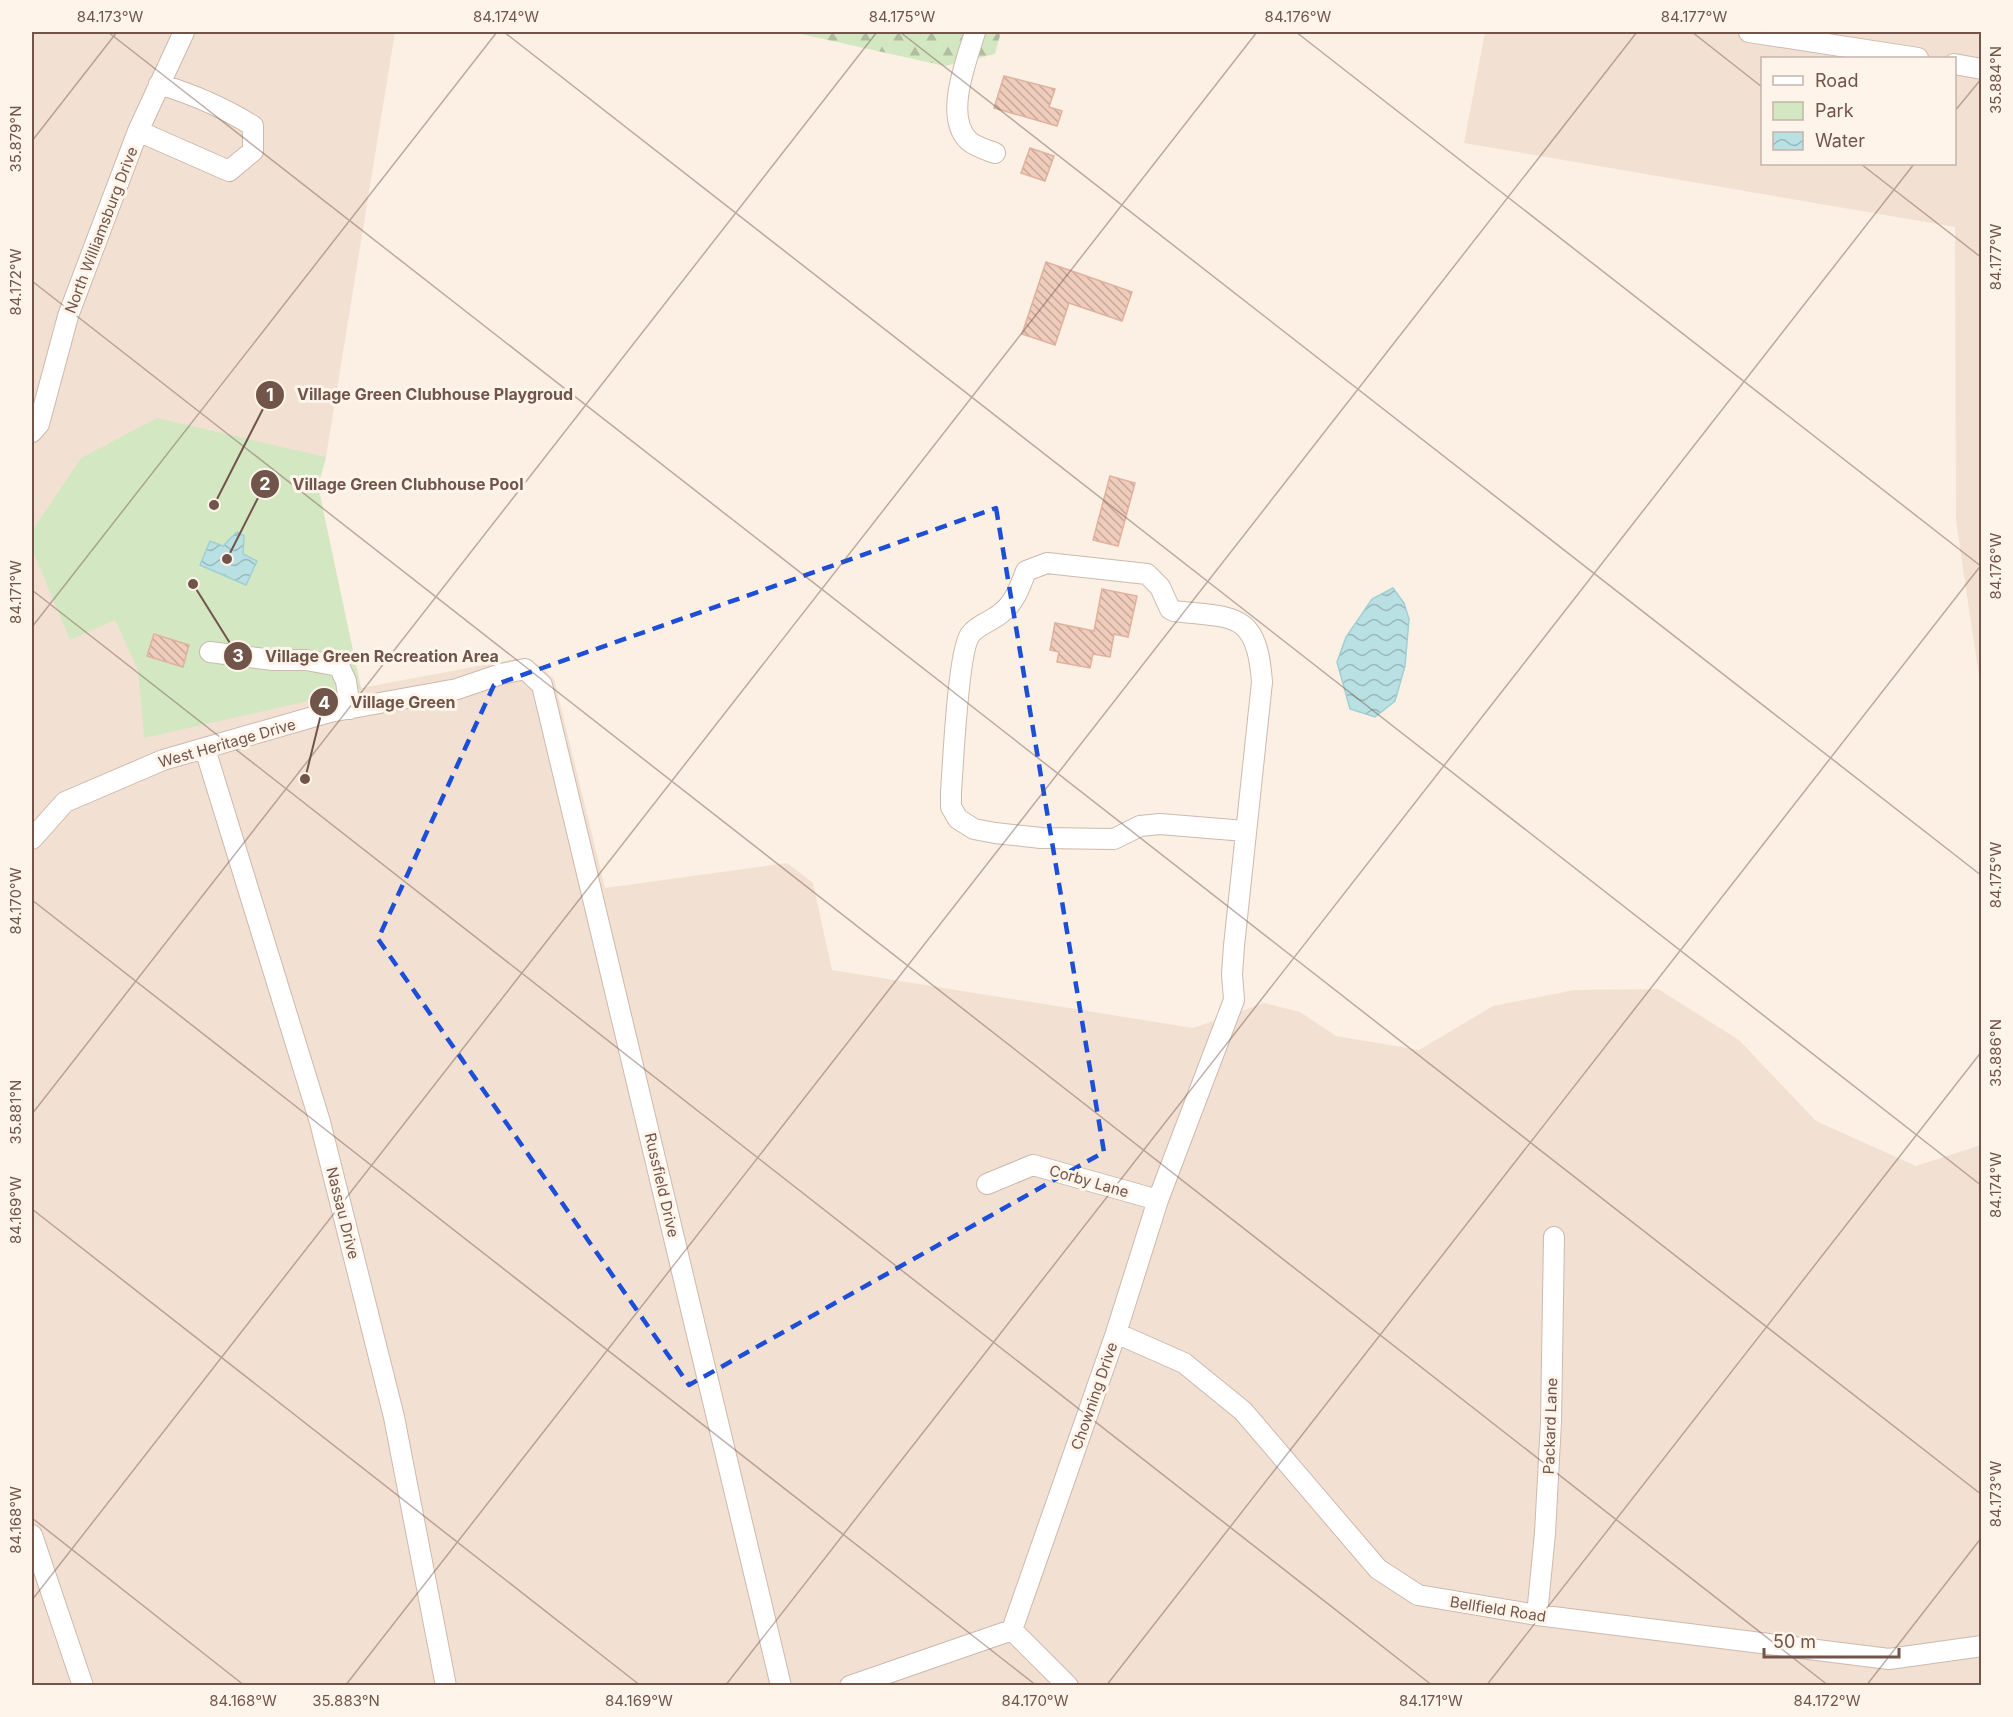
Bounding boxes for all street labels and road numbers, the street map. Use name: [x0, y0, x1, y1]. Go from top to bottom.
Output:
street label: North Williamsburg Drive: [60, 144, 142, 316]
street label: West Heritage Drive: [156, 714, 298, 772]
street label: Russfield Drive: [641, 1131, 683, 1239]
street label: Corby Lane: [1047, 1161, 1131, 1201]
street label: Nassau Drive: [322, 1165, 364, 1261]
street label: Chowning Drive: [1067, 1340, 1121, 1452]
street label: Packard Lane: [1539, 1377, 1561, 1475]
street label: Bellfield Road: [1449, 1592, 1547, 1626]

